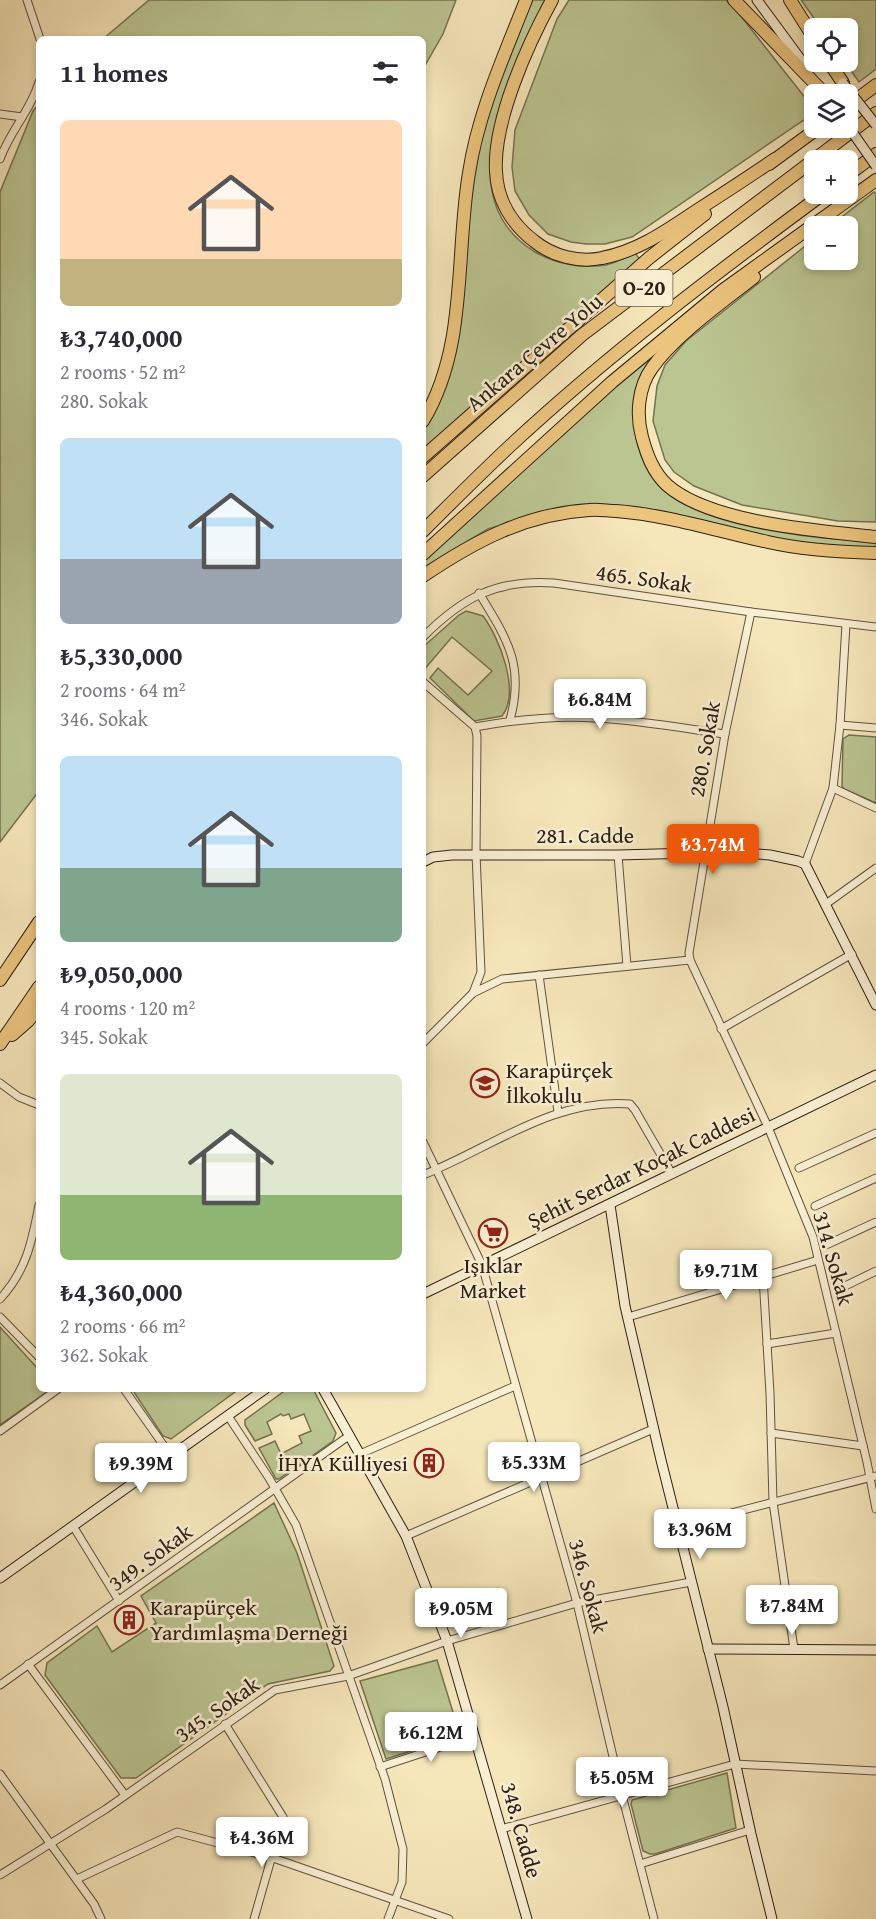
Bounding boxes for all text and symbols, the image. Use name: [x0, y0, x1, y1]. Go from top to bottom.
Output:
map controls: [804, 18, 858, 270]
button: locate: [804, 18, 858, 72]
text: 11 homes: [60, 53, 168, 92]
icon: filters: [369, 56, 402, 89]
button: layers: [804, 84, 858, 138]
button: +: [804, 150, 858, 204]
icon: home: [177, 159, 285, 267]
button: −: [804, 216, 858, 270]
road number: O-20: [616, 270, 672, 306]
street label: Ankara Çevre Yolu: [459, 285, 609, 419]
text: ₺3,740,000: [60, 318, 182, 357]
text: 2 rooms · 52 m²: [60, 357, 186, 386]
text: 280. Sokak: [60, 386, 148, 415]
icon: home: [177, 477, 285, 585]
street label: 465. Sokak: [594, 555, 695, 601]
text: ₺5,330,000: [60, 636, 182, 675]
text: 2 rooms · 64 m²: [60, 675, 186, 704]
pin: ₺6.84M: [551, 679, 649, 730]
text: ₺6.84M: [568, 684, 632, 713]
street label: 280. Sokak: [680, 698, 728, 799]
text: 346. Sokak: [60, 704, 148, 733]
icon: home: [177, 795, 285, 903]
street label: 281. Cadde: [536, 819, 634, 851]
pin: ₺3.74M: [664, 824, 762, 875]
text: ₺3.74M: [681, 829, 745, 858]
text: ₺9,050,000: [60, 954, 182, 993]
text: 4 rooms · 120 m²: [60, 993, 195, 1022]
text: 345. Sokak: [60, 1022, 148, 1051]
place label: Karapürçek İlkokulu: [506, 1054, 614, 1111]
school or university icon: Karapürçek İlkokulu: [469, 1067, 501, 1099]
street label: Şehit Serdar Koçak Caddesi: [522, 1098, 760, 1236]
icon: home: [177, 1113, 285, 1221]
street label: 314. Sokak: [805, 1207, 863, 1310]
supermarket icon: Işıklar Market: [477, 1217, 509, 1249]
place label: Işıklar Market: [460, 1249, 526, 1306]
pin: ₺9.71M: [677, 1250, 775, 1301]
text: ₺9.71M: [694, 1255, 758, 1284]
text: ₺4,360,000: [60, 1272, 182, 1311]
text: 2 rooms · 66 m²: [60, 1311, 186, 1340]
text: 362. Sokak: [60, 1340, 148, 1369]
pin: ₺5.33M: [485, 1442, 583, 1493]
pin: ₺9.39M: [92, 1443, 190, 1494]
place label: İHYA Külliyesi: [278, 1447, 408, 1479]
building icon: İHYA Külliyesi: [413, 1447, 445, 1479]
text: ₺5.33M: [502, 1447, 566, 1476]
text: ₺9.39M: [109, 1448, 173, 1477]
pin: ₺3.96M: [651, 1509, 749, 1560]
text: ₺3.96M: [668, 1514, 732, 1543]
street label: 349. Sokak: [101, 1515, 199, 1598]
street label: 346. Sokak: [561, 1535, 617, 1638]
pin: ₺7.84M: [743, 1585, 841, 1636]
pin: ₺9.05M: [412, 1588, 510, 1639]
text: ₺7.84M: [760, 1590, 824, 1619]
place label: Karapürçek Yardımlaşma Derneği: [150, 1591, 348, 1648]
text: ₺9.05M: [429, 1593, 493, 1622]
building icon: Karapürçek Yardımlaşma Derneği: [113, 1604, 145, 1636]
street label: 345. Sokak: [168, 1668, 266, 1750]
pin: ₺6.12M: [382, 1712, 480, 1763]
text: ₺6.12M: [399, 1717, 463, 1746]
pin: ₺5.05M: [573, 1757, 671, 1808]
text: ₺5.05M: [590, 1762, 654, 1791]
street label: 348. Cadde: [493, 1778, 551, 1882]
pin: ₺4.36M: [213, 1817, 311, 1868]
text: ₺4.36M: [230, 1822, 294, 1851]

